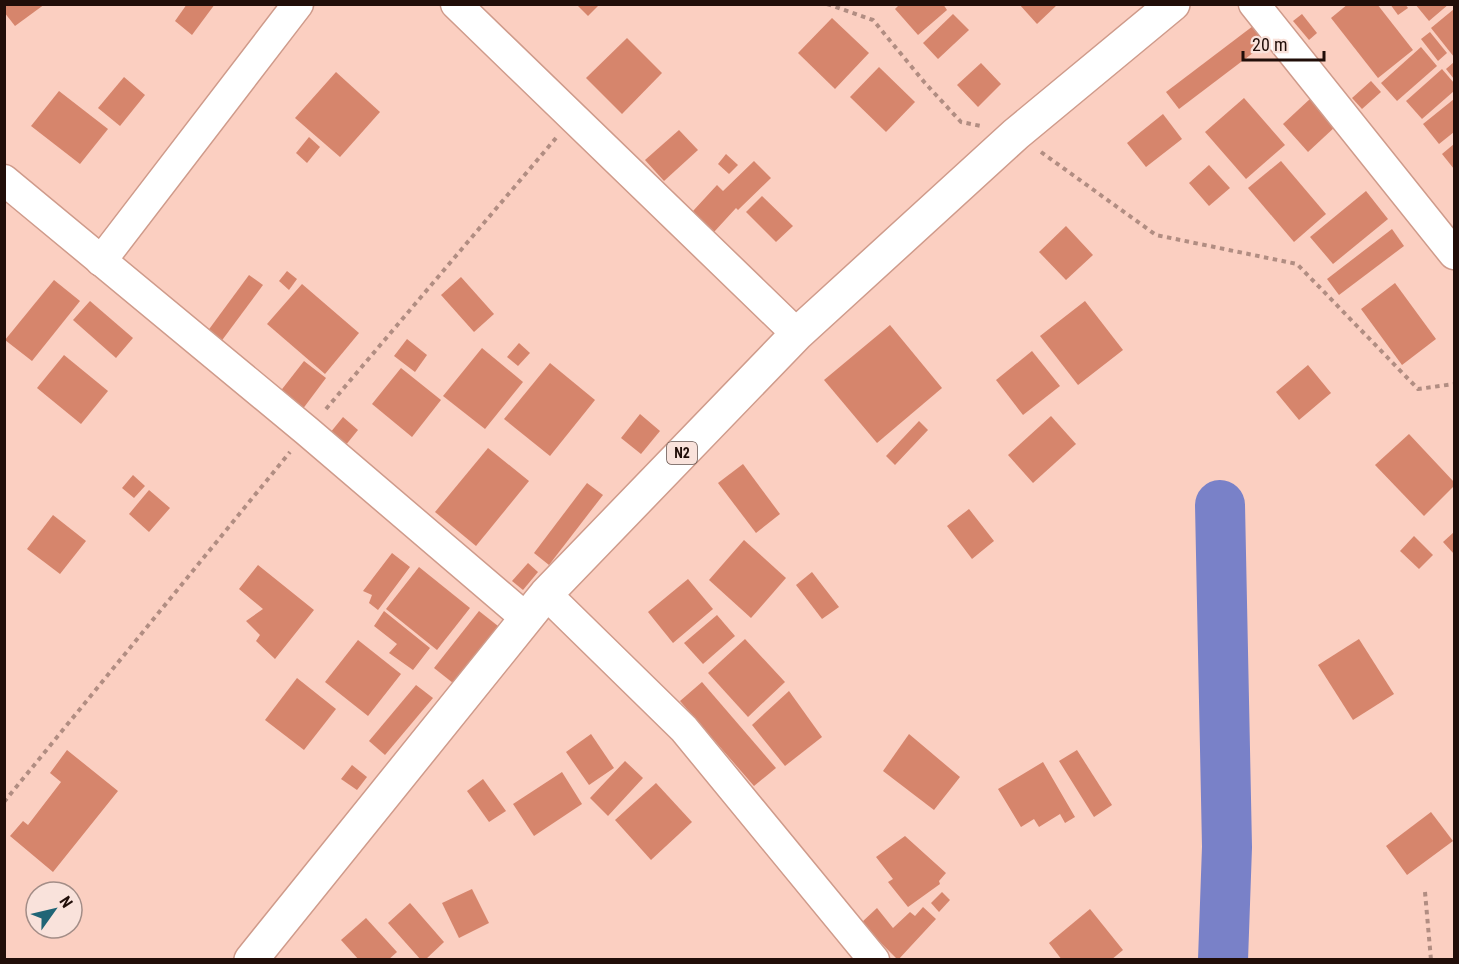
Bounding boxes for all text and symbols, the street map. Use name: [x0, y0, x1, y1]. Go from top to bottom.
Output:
scale bar: [1243, 24, 1324, 62]
text: 20 m: [1252, 34, 1287, 55]
road number: N2: [667, 442, 697, 464]
north arrow: [24, 880, 84, 940]
text: N: [55, 893, 77, 911]

